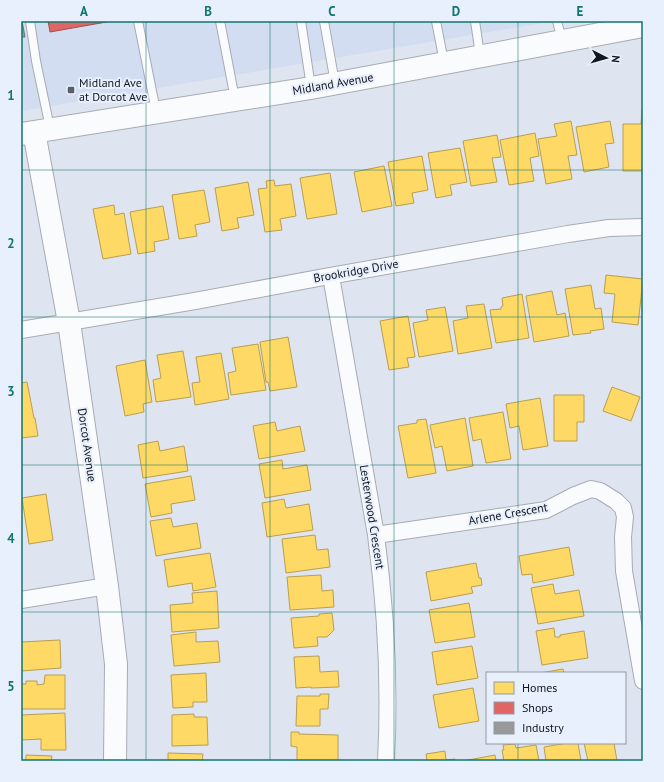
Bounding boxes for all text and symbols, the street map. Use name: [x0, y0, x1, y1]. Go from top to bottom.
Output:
text: A: [80, 3, 88, 20]
text: B: [204, 3, 212, 20]
text: C: [328, 3, 336, 20]
text: D: [452, 3, 460, 20]
text: E: [577, 3, 584, 20]
north arrow: [586, 38, 626, 78]
text: N: [609, 55, 623, 63]
street label: Midland Avenue: [291, 69, 375, 98]
place label: Midland Ave at Dorcot Ave: [79, 75, 147, 104]
marker: Midland Ave at Dorcot Ave: [66, 85, 76, 95]
text: 1: [7, 87, 15, 104]
text: 2: [7, 235, 15, 252]
street label: Brookridge Drive: [312, 256, 400, 285]
text: 3: [7, 383, 15, 400]
street label: Dorcot Avenue: [75, 407, 100, 483]
street label: Lesterwood Crescent: [357, 464, 388, 570]
street label: Arlene Crescent: [467, 499, 549, 528]
text: 4: [7, 530, 15, 547]
legend: [486, 672, 626, 744]
text: 5: [7, 678, 15, 695]
text: Homes: [522, 680, 557, 695]
text: Shops: [522, 700, 553, 715]
text: Industry: [522, 720, 564, 735]

